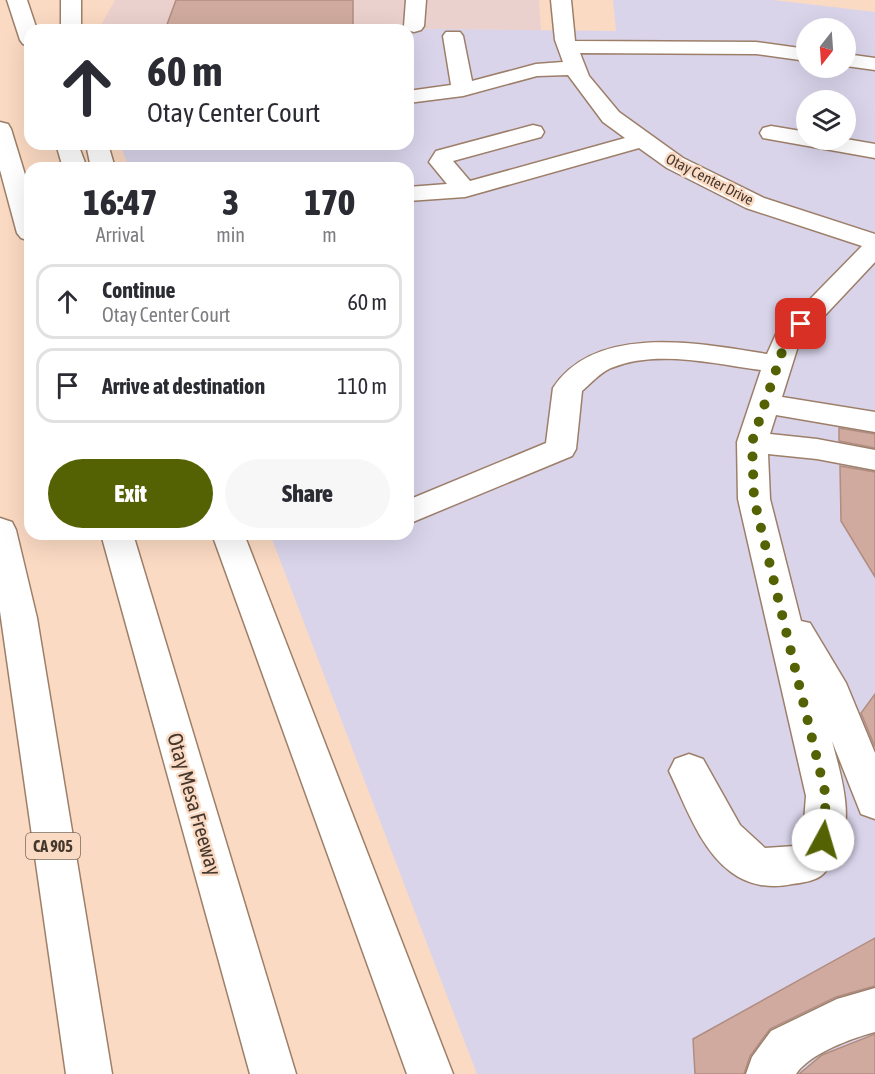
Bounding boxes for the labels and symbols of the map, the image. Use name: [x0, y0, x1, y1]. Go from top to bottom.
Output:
north arrow: [796, 18, 856, 78]
street label: Otay Center Drive: [664, 150, 757, 208]
pin: [775, 298, 826, 349]
street label: Otay Mesa Freeway: [163, 730, 227, 878]
position arrow: [791, 808, 855, 872]
road number: CA 905: [26, 833, 80, 859]

